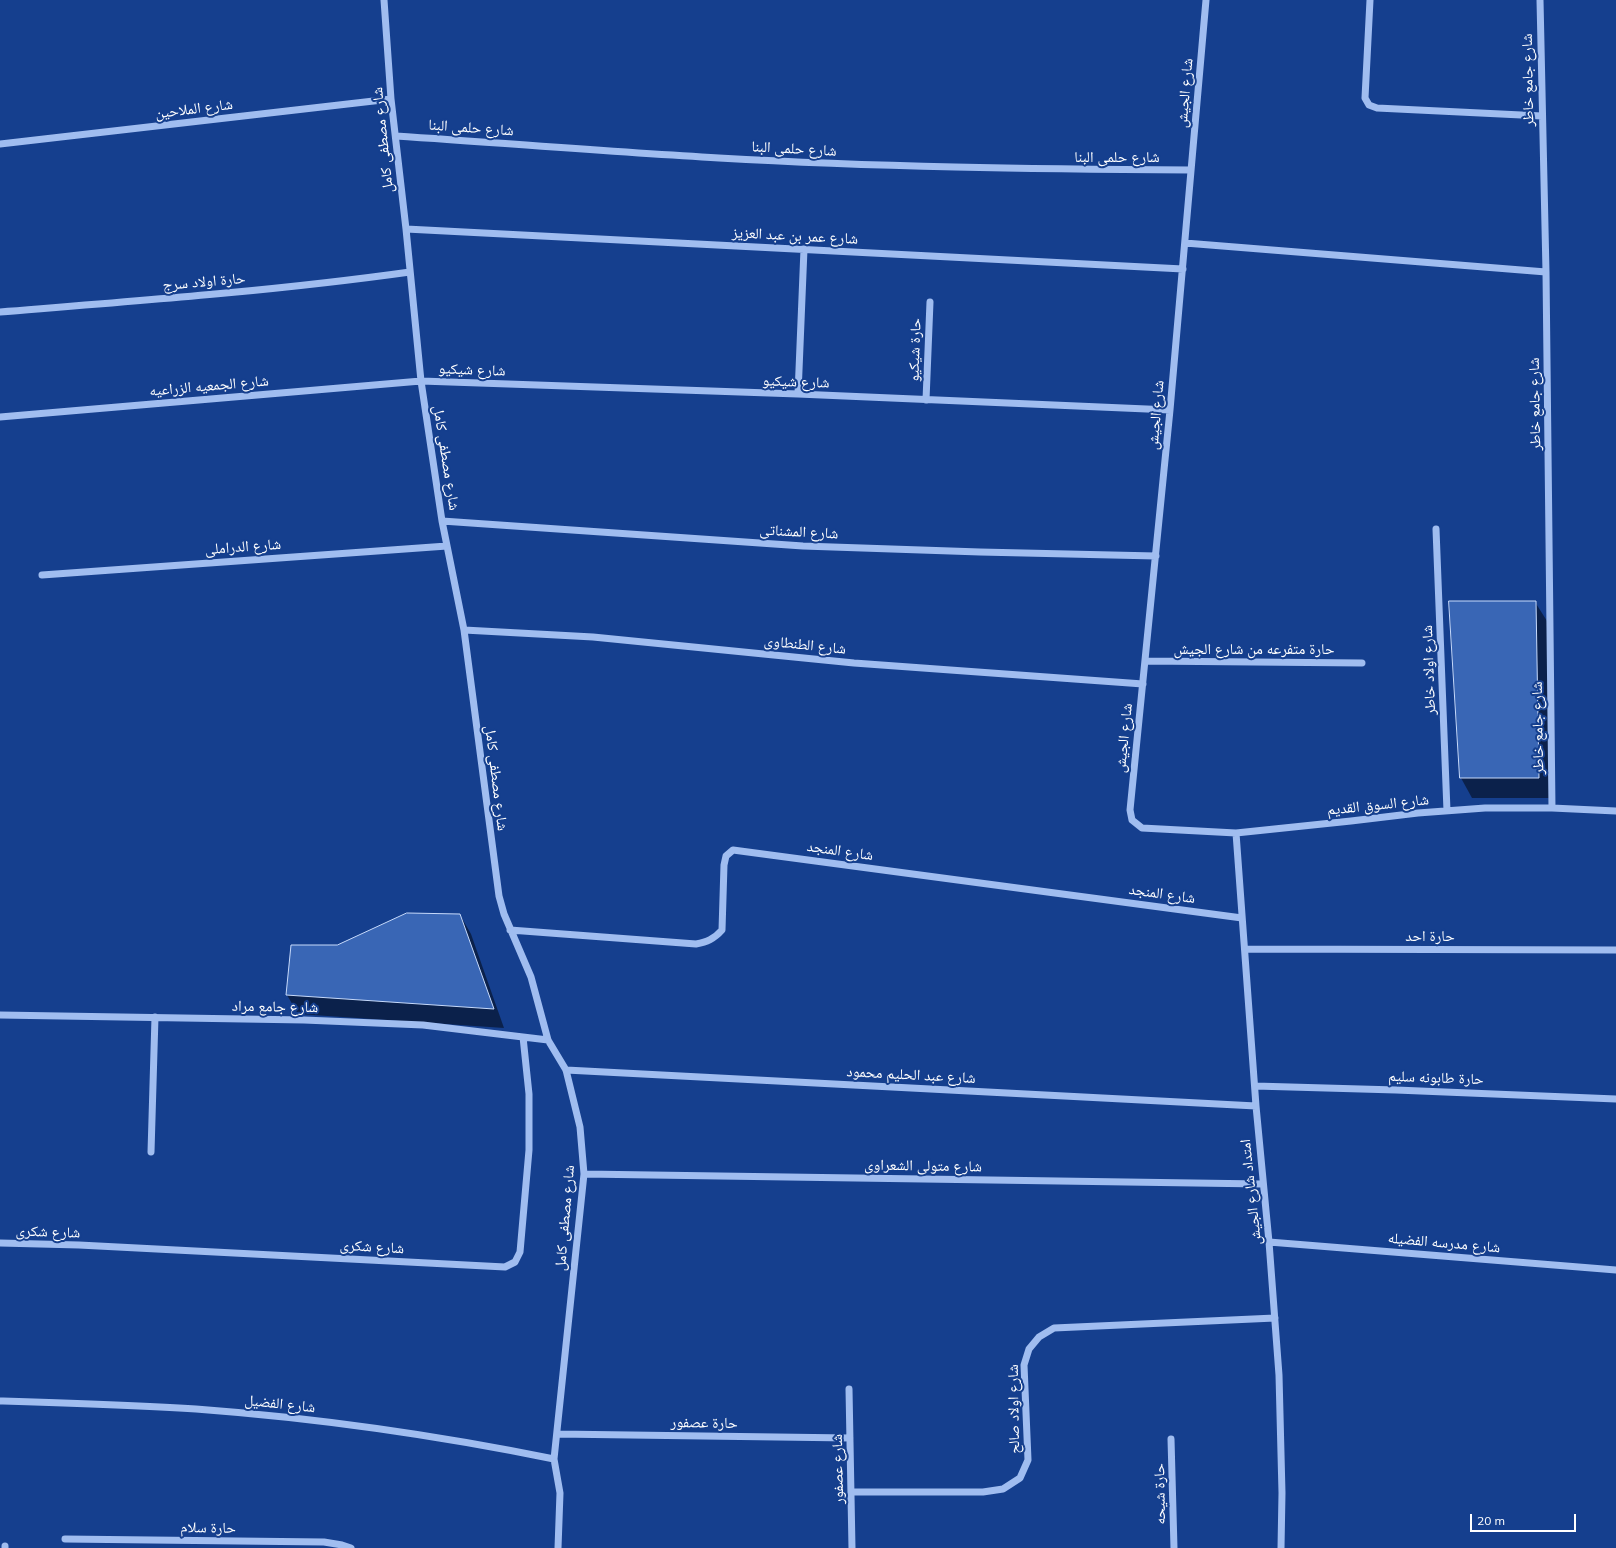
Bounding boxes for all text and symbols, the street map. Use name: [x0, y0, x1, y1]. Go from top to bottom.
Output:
street label: شارع جامع خاطر: [1518, 33, 1538, 127]
street label: شارع الجيش: [1173, 57, 1197, 129]
street label: شارع مصطفى كامل: [369, 86, 397, 194]
street label: شارع الملاحين: [154, 95, 234, 123]
street label: شارع حلمى البنا: [428, 116, 514, 140]
street label: شارع حلمى البنا: [751, 138, 837, 160]
street label: شارع حلمى البنا: [1074, 148, 1160, 166]
street label: شارع عمر بن عبد العزيز: [732, 224, 858, 248]
street label: حارة اولاد سرج: [162, 269, 246, 295]
street label: حارة شيكيو: [905, 318, 925, 382]
street label: شارع جامع خاطر: [1525, 357, 1545, 451]
street label: شارع شيكيو: [438, 360, 506, 380]
street label: شارع الجمعيه الزراعيه: [149, 372, 269, 400]
street label: شارع شيكيو: [762, 372, 830, 392]
street label: شارع الجيش: [1144, 379, 1168, 451]
street label: شارع مصطفى كامل: [429, 404, 463, 512]
street label: شارع المشناتى: [759, 521, 839, 543]
street label: شارع الدراملى: [204, 535, 282, 559]
street label: شارع اولاد خاطر: [1418, 625, 1440, 715]
street label: شارع الطنطاوى: [763, 632, 847, 658]
street label: حارة متفرعه من شارع الجيش: [1174, 640, 1334, 658]
street label: شارع جامع خاطر: [1528, 681, 1548, 775]
street label: شارع الجيش: [1111, 702, 1137, 774]
street label: شارع مصطفى كامل: [481, 724, 511, 832]
street label: شارع السوق القديم: [1326, 791, 1430, 819]
street label: شارع المنجد: [806, 837, 874, 865]
street label: شارع المنجد: [1128, 880, 1196, 908]
street label: حارة احد: [1405, 927, 1455, 945]
street label: شارع جامع مراد: [232, 997, 318, 1017]
street label: شارع عبد الحليم محمود: [846, 1063, 976, 1087]
street label: حارة طابونه سليم: [1388, 1067, 1484, 1089]
street label: امتداد شارع الجيش: [1236, 1138, 1266, 1246]
street label: شارع متولى الشعراوى: [864, 1156, 982, 1176]
street label: شارع مصطفى كامل: [551, 1164, 579, 1272]
street label: شارع شكرى: [15, 1222, 81, 1242]
street label: شارع مدرسه الفضيله: [1387, 1229, 1501, 1257]
street label: شارع شكرى: [339, 1236, 405, 1258]
street label: شارع اولاد صالح: [1004, 1364, 1024, 1454]
street label: شارع الفضيل: [244, 1391, 316, 1417]
street label: حارة عصفور: [670, 1413, 738, 1433]
street label: شارع عصفور: [828, 1434, 848, 1504]
street label: حارة شيحه: [1150, 1463, 1170, 1525]
scale bar: [1472, 1506, 1578, 1532]
text: 20 m: [1477, 1513, 1505, 1528]
street label: حارة سلام: [180, 1519, 236, 1537]

